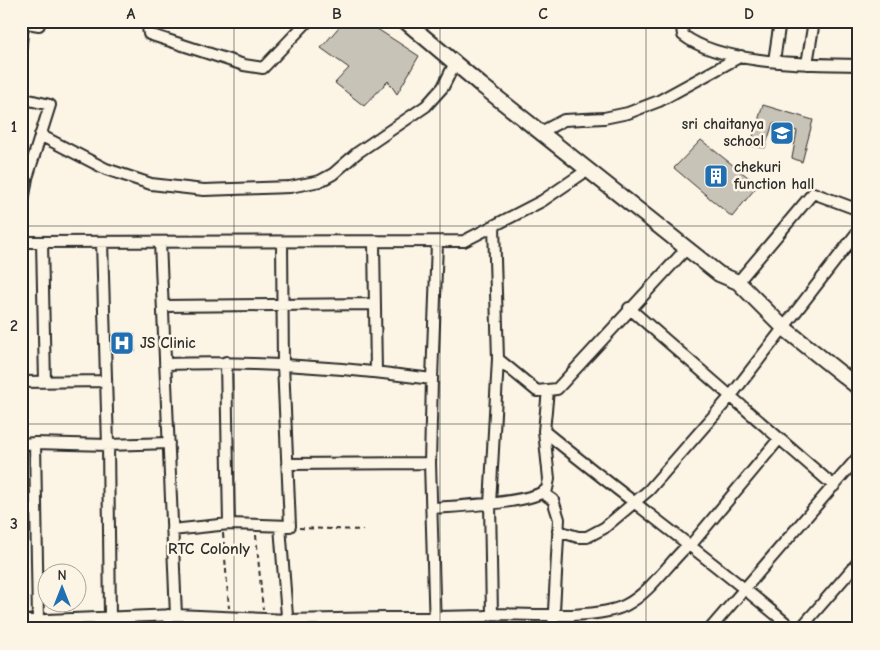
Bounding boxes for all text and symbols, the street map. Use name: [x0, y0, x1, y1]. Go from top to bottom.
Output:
text: A: [127, 5, 136, 23]
text: B: [332, 5, 342, 23]
text: C: [538, 5, 548, 23]
text: D: [744, 5, 754, 23]
place label: sri chaitanya school: [682, 115, 764, 150]
text: 1: [11, 118, 17, 136]
school or university icon: sri chaitanya school: [769, 120, 795, 146]
place label: chekuri function hall: [733, 158, 814, 193]
building icon: chekuri function hall: [703, 163, 729, 189]
text: 2: [10, 317, 18, 335]
hospital icon: JS Clinic: [109, 330, 135, 356]
place label: JS Clinic: [140, 334, 196, 352]
text: 3: [10, 515, 18, 533]
district label: RTC Colonly: [168, 540, 251, 558]
north arrow: [38, 562, 88, 612]
text: N: [57, 567, 67, 584]

